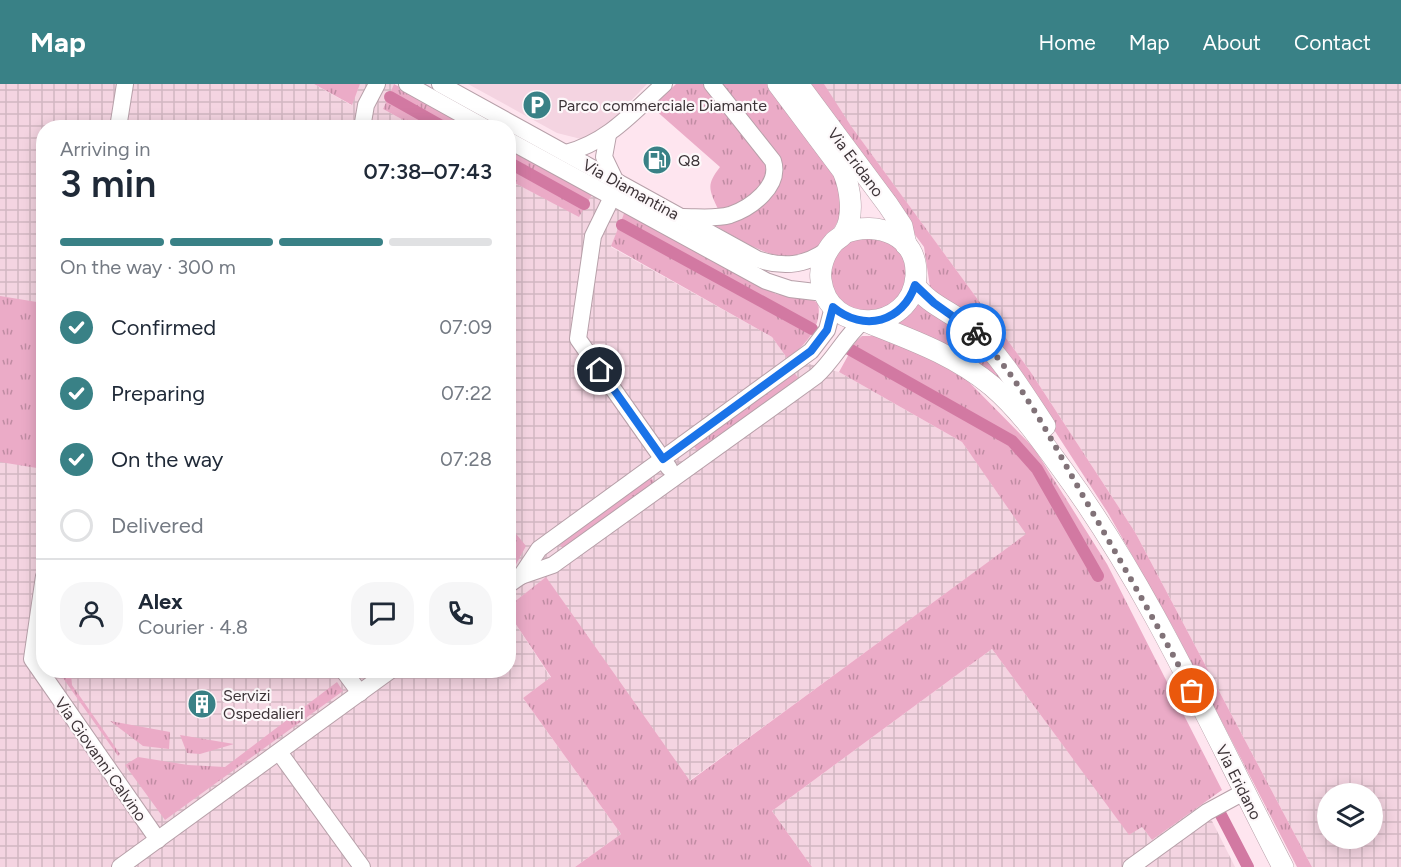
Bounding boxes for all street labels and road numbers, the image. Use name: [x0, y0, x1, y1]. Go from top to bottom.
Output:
street label: Via Eridano: [824, 124, 888, 200]
street label: Via Diamantina: [579, 155, 682, 224]
street label: Via Giovanni Calvino: [51, 694, 151, 825]
street label: Via Eridano: [1212, 742, 1265, 823]

